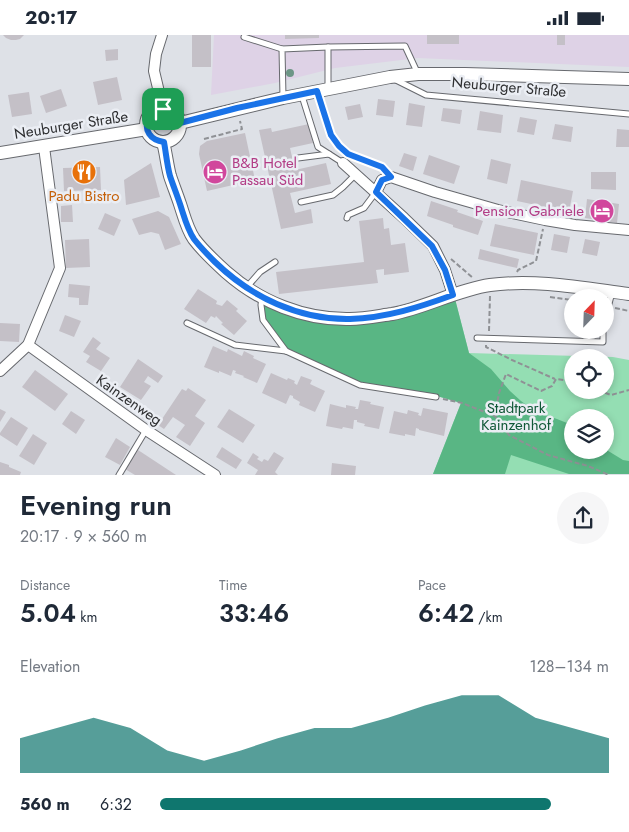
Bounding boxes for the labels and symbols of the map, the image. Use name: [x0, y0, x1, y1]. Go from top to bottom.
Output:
street label: Neuburger Straße: [451, 71, 567, 103]
pin: [142, 88, 184, 130]
street label: Neuburger Straße: [13, 105, 130, 145]
place label: B&B Hotel Passau Süd: [232, 152, 303, 191]
restaurant icon: Padu Bistro: [71, 159, 97, 185]
hotel icon: B&B Hotel Passau Süd: [202, 159, 228, 185]
place label: Padu Bistro: [49, 185, 119, 207]
hotel icon: Pension Gabriele: [589, 198, 615, 224]
place label: Pension Gabriele: [475, 200, 584, 222]
north arrow: [564, 289, 614, 339]
street label: Kainzenweg: [92, 369, 166, 431]
park label: Stadtpark Kainzenhof: [481, 397, 552, 436]

